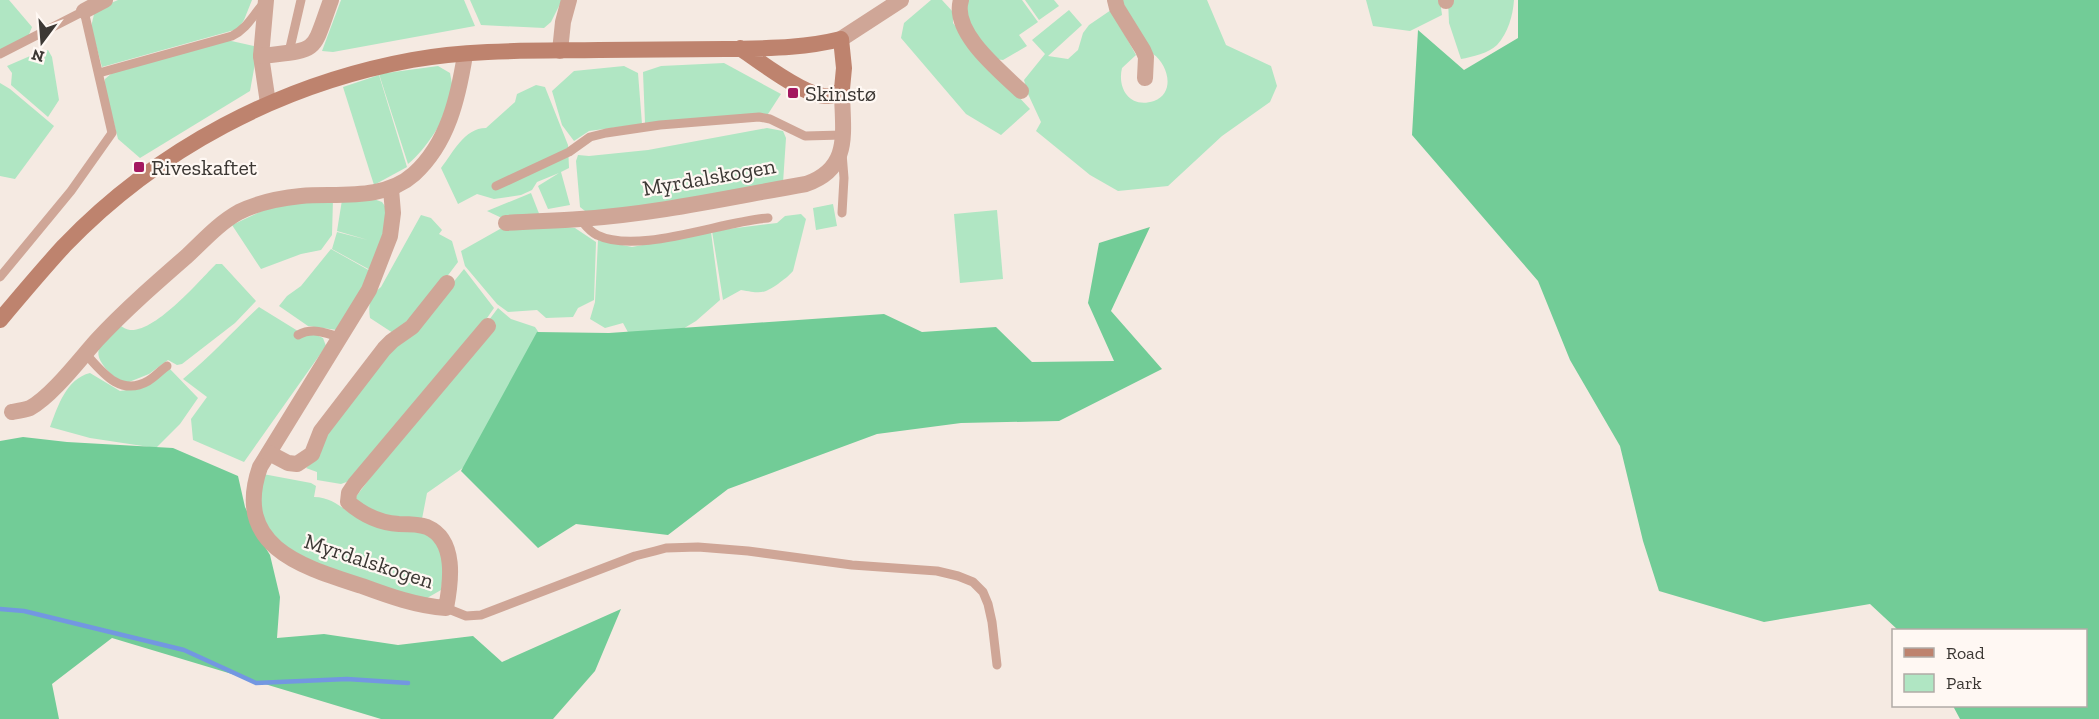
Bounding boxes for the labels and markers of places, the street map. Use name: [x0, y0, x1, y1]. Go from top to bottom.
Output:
place label: Skinstø: [805, 80, 876, 107]
marker: Skinstø: [786, 86, 800, 100]
place label: Riveskaftet: [151, 154, 258, 181]
marker: Riveskaftet: [132, 160, 146, 174]

